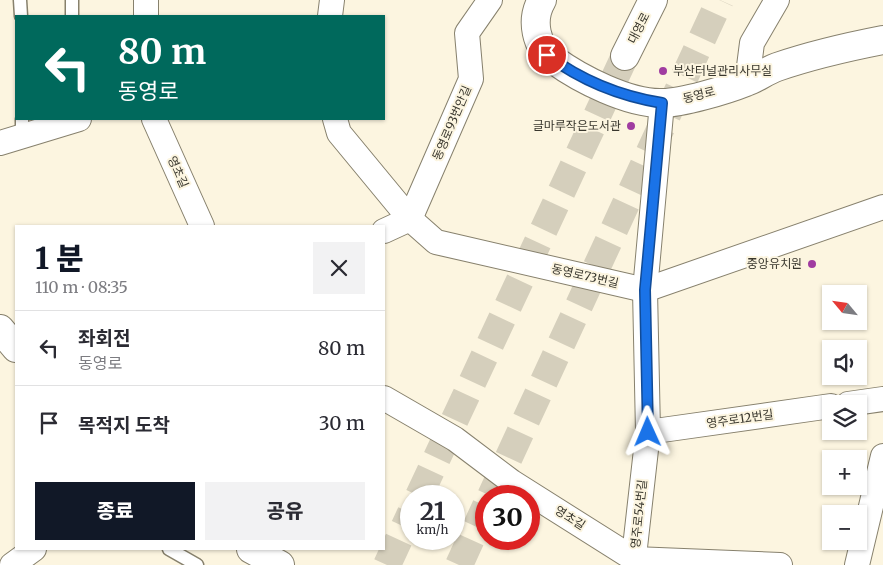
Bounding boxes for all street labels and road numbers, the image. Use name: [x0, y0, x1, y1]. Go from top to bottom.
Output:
street label: 대영로: [624, 10, 653, 46]
street label: 동영로93번안길: [429, 83, 474, 162]
street label: 동영로: [681, 83, 717, 106]
street label: 영초길: [165, 154, 192, 190]
street label: 동영로73번길: [550, 260, 620, 291]
street label: 영주로12번길: [705, 406, 774, 431]
street label: 영주로54번길: [627, 479, 650, 549]
street label: 영초길: [552, 502, 588, 533]

